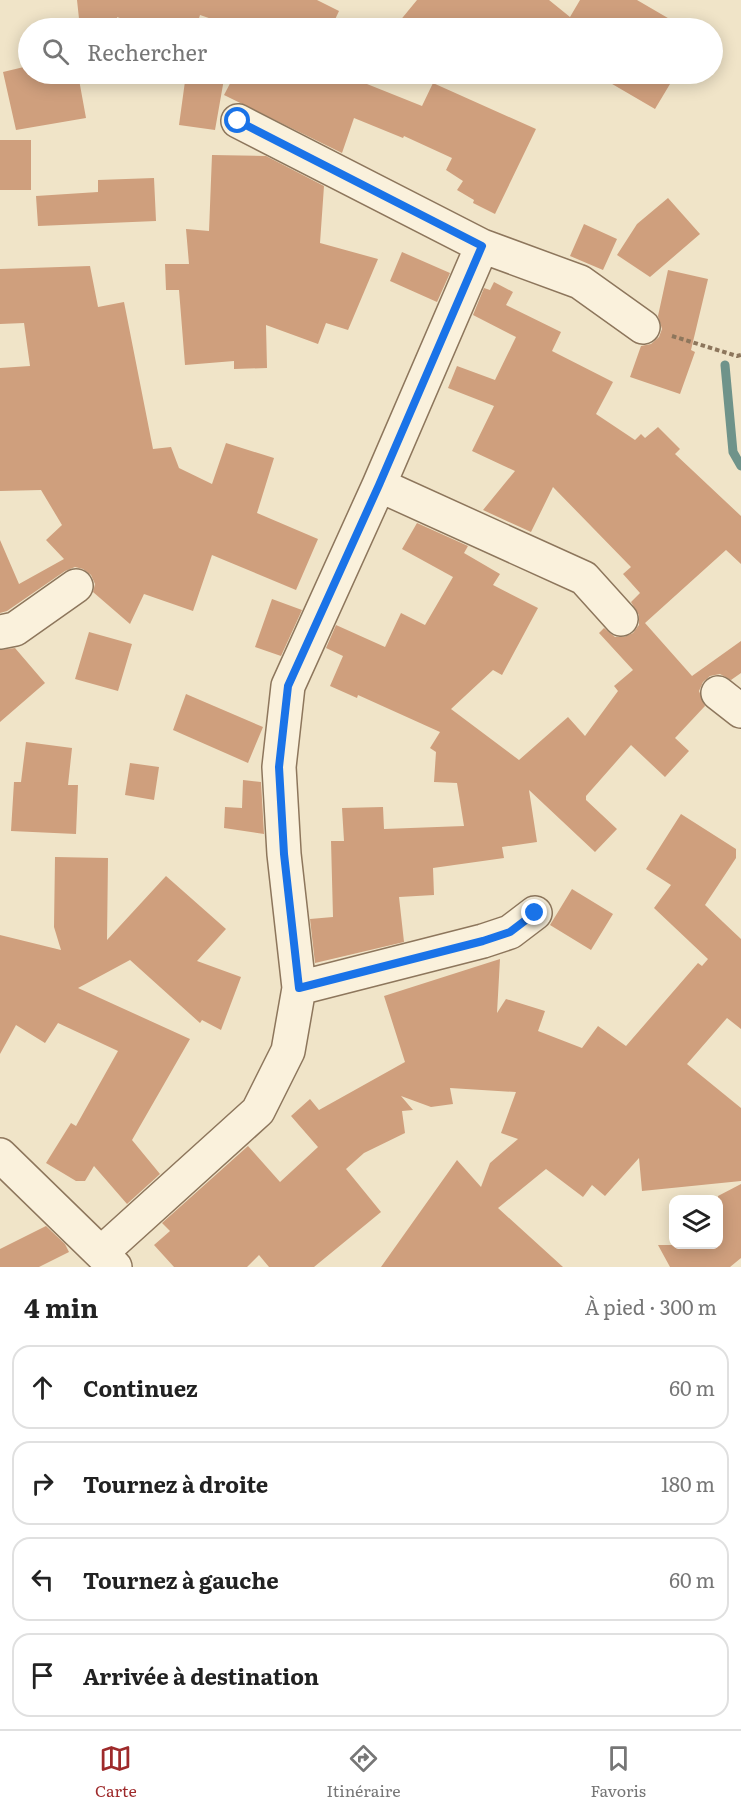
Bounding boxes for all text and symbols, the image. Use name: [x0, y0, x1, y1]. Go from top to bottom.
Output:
search box: [18, 18, 723, 84]
icon: search: [39, 35, 72, 68]
text: Rechercher: [87, 35, 207, 68]
route start: [224, 107, 250, 133]
route end: [521, 899, 547, 925]
map controls: [669, 1195, 723, 1249]
button: layers: [669, 1195, 723, 1249]
text: 4 min: [24, 1287, 98, 1326]
text: À pied · 300 m: [585, 1291, 717, 1321]
icon: ahead: [26, 1371, 59, 1404]
text: Continuez: [83, 1371, 198, 1404]
text: 60 m: [669, 1372, 715, 1402]
icon: right: [26, 1467, 59, 1500]
text: Tournez à droite: [83, 1467, 268, 1500]
text: 180 m: [661, 1468, 715, 1498]
icon: left: [26, 1563, 59, 1596]
text: Tournez à gauche: [83, 1563, 279, 1596]
text: 60 m: [669, 1564, 715, 1594]
icon: arrive: [26, 1659, 59, 1692]
text: Arrivée à destination: [83, 1659, 319, 1692]
tab: Carte: [95, 1742, 137, 1802]
tab: Itinéraire: [327, 1742, 401, 1802]
tab: Favoris: [590, 1742, 646, 1802]

